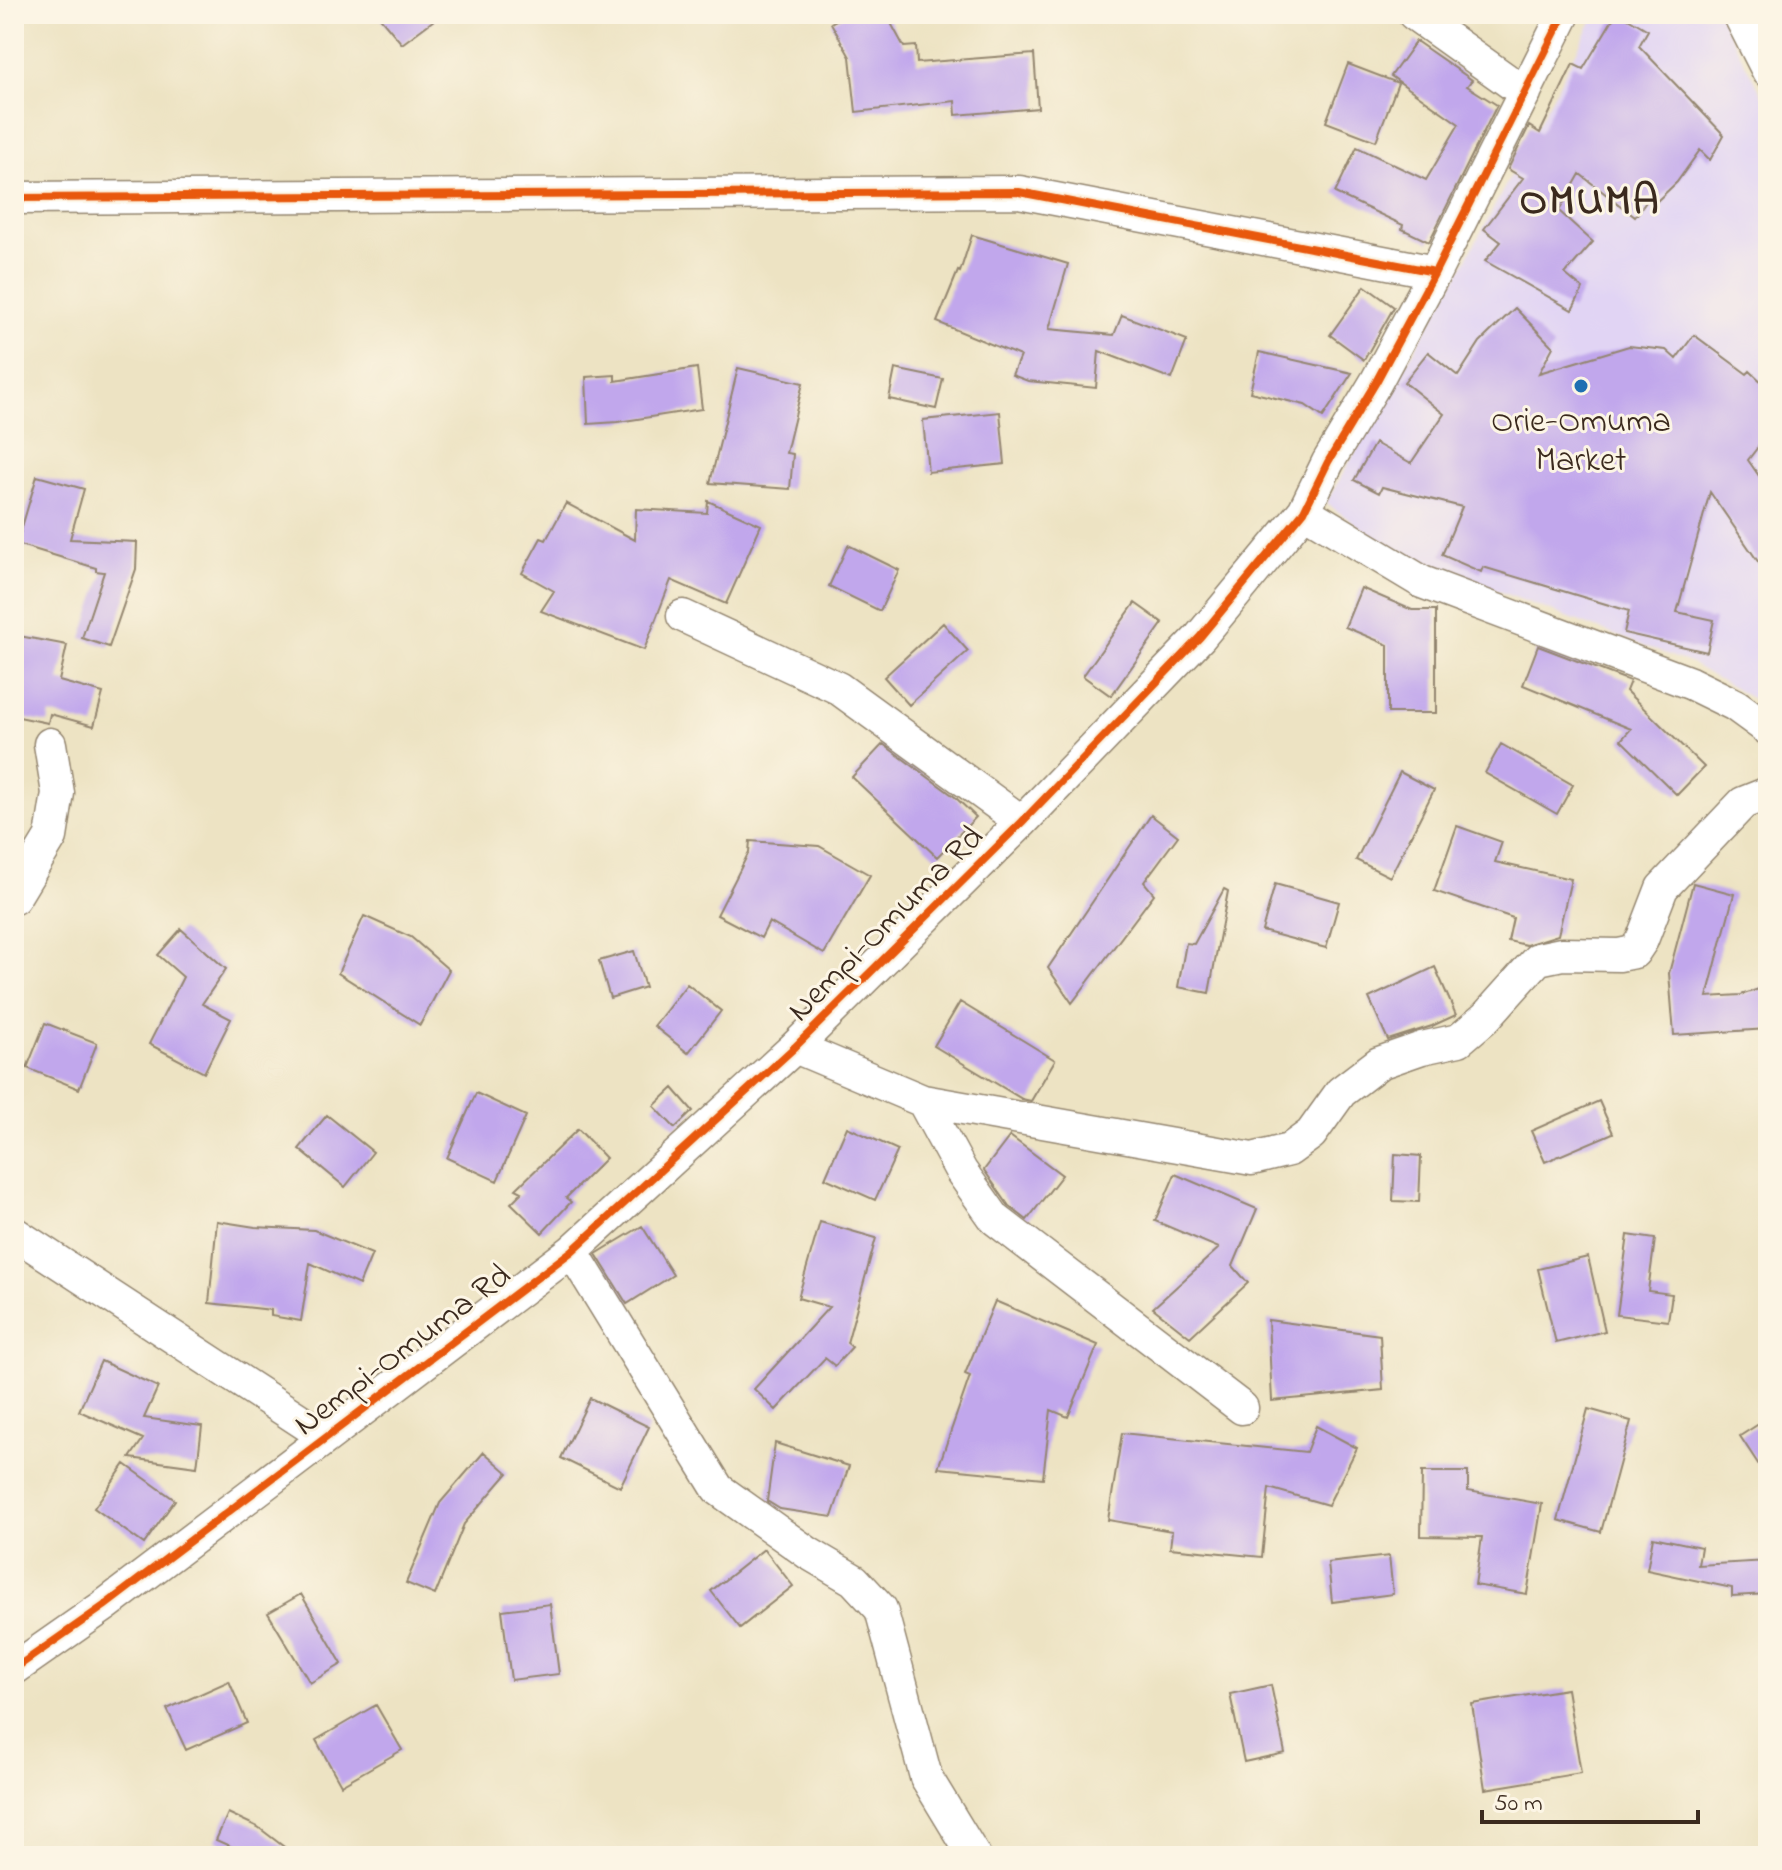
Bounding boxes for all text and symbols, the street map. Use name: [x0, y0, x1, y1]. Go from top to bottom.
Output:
district label: OMUMA: [1520, 172, 1661, 233]
marker: Orie-Omuma Market: [1572, 377, 1590, 395]
place label: Orie-Omuma Market: [1491, 398, 1671, 487]
street label: Nempi-Omuma Rd: [777, 815, 997, 1035]
street label: Nempi-Omuma Rd: [284, 1253, 523, 1450]
scale bar: [1482, 1774, 1698, 1824]
text: 50 m: [1494, 1787, 1543, 1822]

